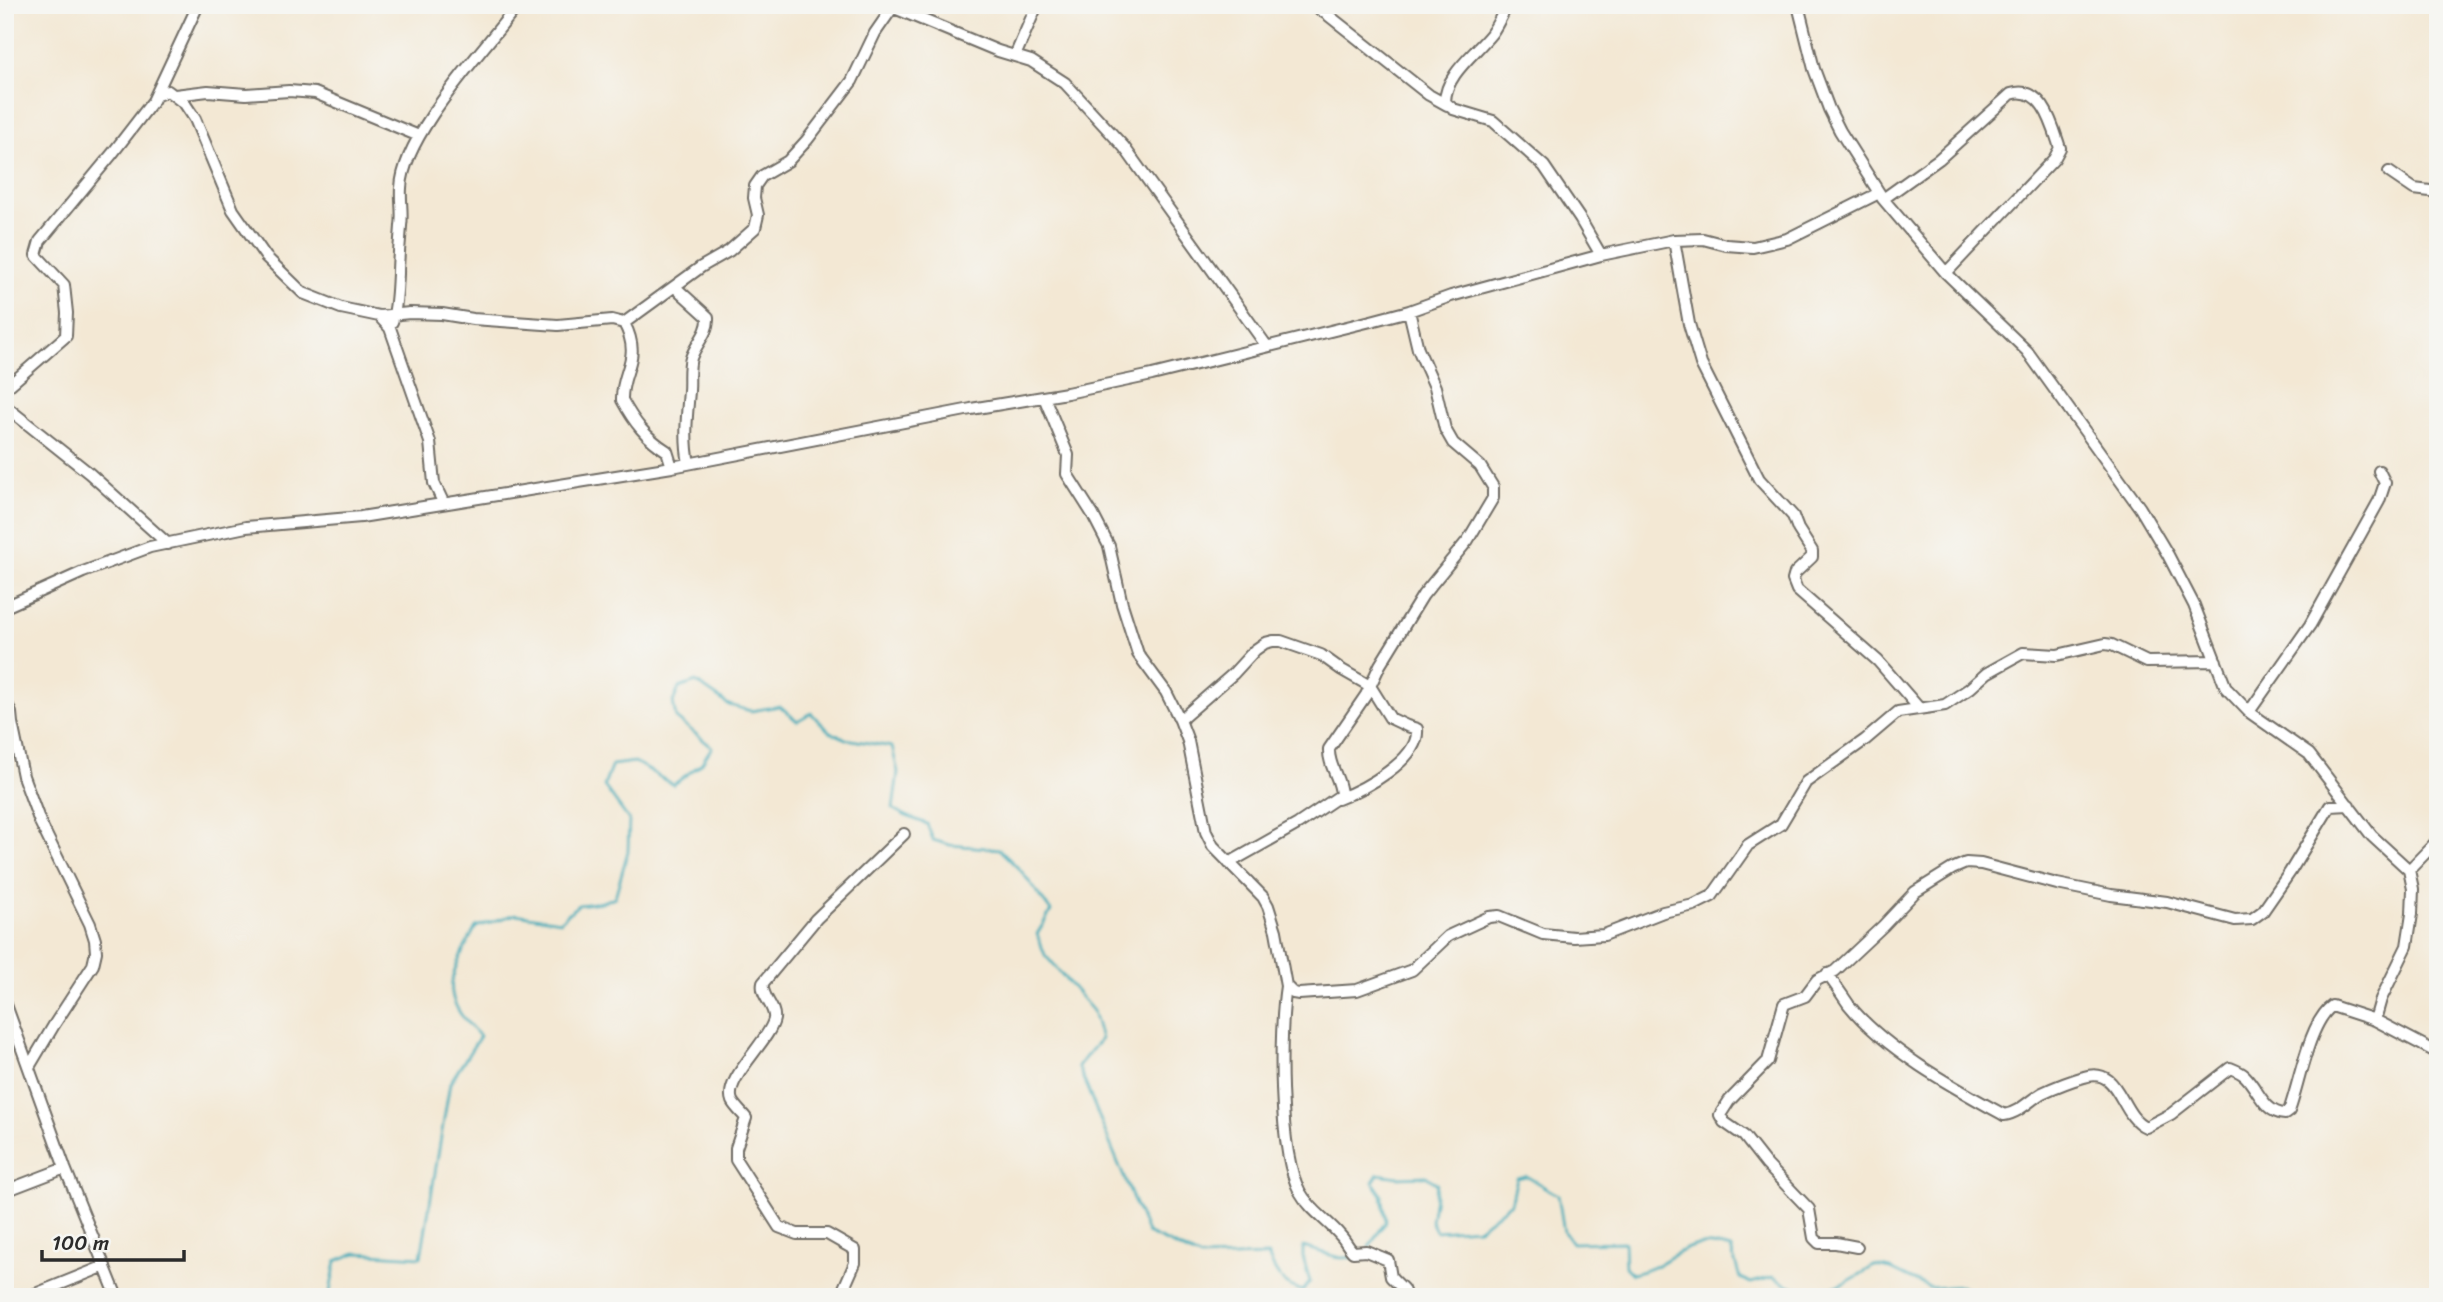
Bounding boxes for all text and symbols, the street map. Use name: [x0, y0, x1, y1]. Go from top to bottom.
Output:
scale bar: [42, 1218, 184, 1262]
text: 100 m: [52, 1224, 109, 1262]

